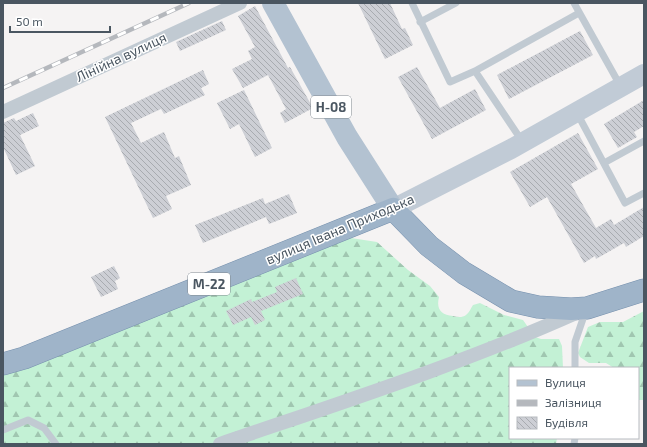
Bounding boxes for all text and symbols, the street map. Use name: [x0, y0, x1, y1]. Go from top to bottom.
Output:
scale bar: [10, 8, 110, 34]
text: 50 m: [16, 14, 43, 28]
street label: Лінійна вулиця: [73, 28, 169, 85]
road number: Н-08: [311, 96, 351, 118]
street label: вулиця Івана Приходька: [263, 190, 417, 268]
road number: М-22: [188, 273, 230, 295]
legend: [509, 367, 639, 439]
text: Вулиця: [545, 375, 586, 390]
text: Залізниця: [545, 395, 602, 409]
text: Будівля: [545, 415, 588, 430]

